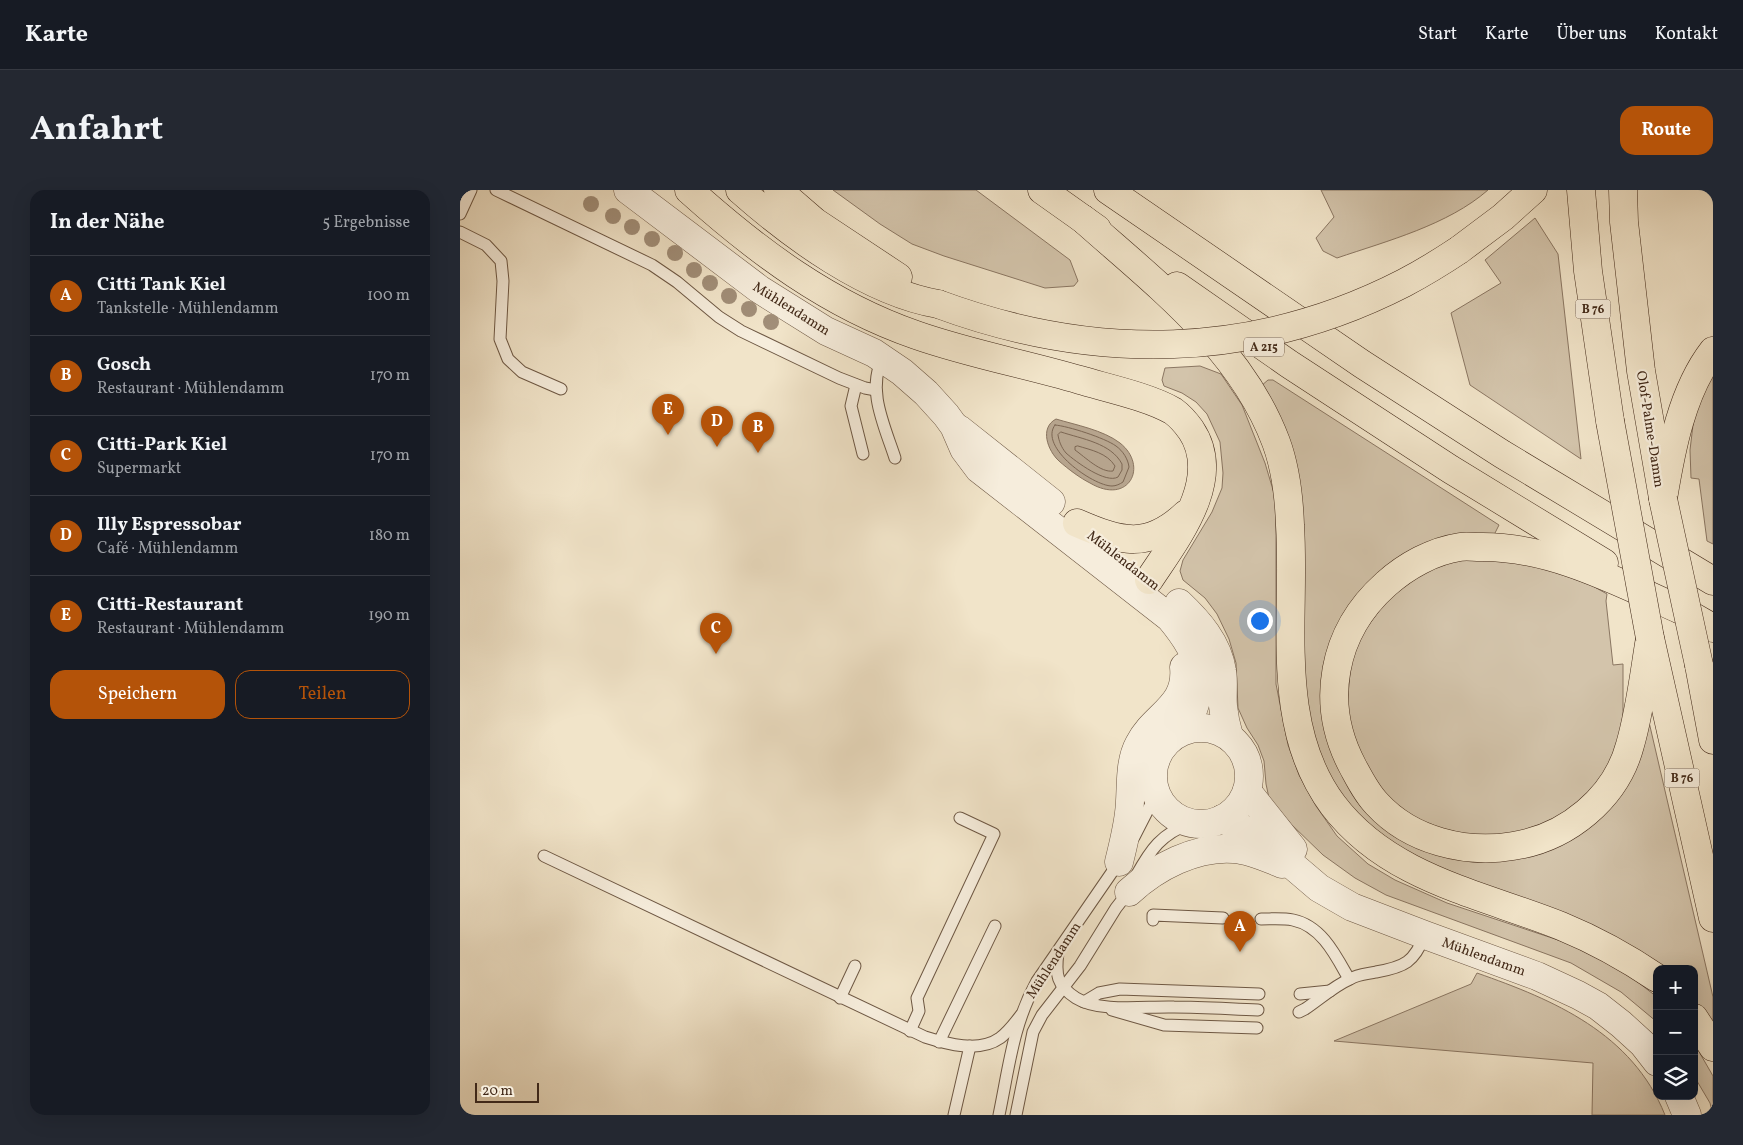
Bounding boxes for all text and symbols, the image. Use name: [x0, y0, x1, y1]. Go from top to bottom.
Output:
text: Karte: [25, 18, 88, 52]
text: Start: [1418, 22, 1457, 47]
text: Karte: [1485, 22, 1529, 47]
text: Über uns: [1557, 22, 1627, 47]
text: Kontakt: [1655, 22, 1718, 47]
text: Anfahrt: [30, 106, 163, 154]
button: Route: [1620, 106, 1713, 155]
text: In der Nähe: [50, 208, 165, 237]
text: 5 Ergebnisse: [323, 212, 410, 234]
text: Citti Tank Kiel: [97, 272, 226, 298]
street label: Mühlendamm: [749, 278, 833, 341]
text: A: [60, 285, 72, 307]
text: 100 m: [367, 285, 410, 307]
text: Tankstelle · Mühlendamm: [97, 298, 279, 320]
road number: B 76: [1576, 300, 1610, 318]
road number: A 215: [1244, 338, 1284, 356]
text: Gosch: [97, 352, 151, 378]
text: B: [61, 365, 71, 387]
text: 170 m: [370, 365, 410, 387]
street label: Olof-Palme-Damm: [1631, 370, 1668, 489]
text: Restaurant · Mühlendamm: [97, 378, 284, 400]
pin: E: [652, 394, 684, 435]
pin: D: [701, 406, 733, 447]
pin: B: [742, 412, 774, 453]
text: Citti-Park Kiel: [97, 432, 227, 458]
text: C: [61, 445, 71, 467]
text: 170 m: [370, 445, 410, 467]
text: Supermarkt: [97, 458, 181, 480]
text: Illy Espressobar: [97, 512, 242, 538]
text: D: [60, 525, 72, 547]
text: 180 m: [369, 525, 410, 547]
street label: Mühlendamm: [1083, 527, 1164, 596]
text: Café · Mühlendamm: [97, 538, 238, 560]
text: Citti-Restaurant: [97, 592, 243, 618]
text: E: [61, 605, 71, 627]
text: 190 m: [368, 605, 410, 627]
your location: [1247, 608, 1273, 634]
pin: C: [700, 613, 732, 654]
text: Restaurant · Mühlendamm: [97, 618, 284, 640]
button: Speichern: [50, 670, 225, 719]
button: Teilen: [235, 670, 410, 719]
road number: B 76: [1664, 768, 1700, 788]
pin: A: [1224, 911, 1256, 952]
street label: Mühlendamm: [1022, 919, 1086, 1003]
street label: Mühlendamm: [1439, 933, 1528, 981]
map controls: [1653, 965, 1698, 1100]
button: +: [1653, 965, 1698, 1010]
button: −: [1653, 1010, 1698, 1055]
button: layers: [1653, 1055, 1698, 1100]
scale bar: [475, 1080, 539, 1103]
text: 20 m: [482, 1082, 513, 1101]

